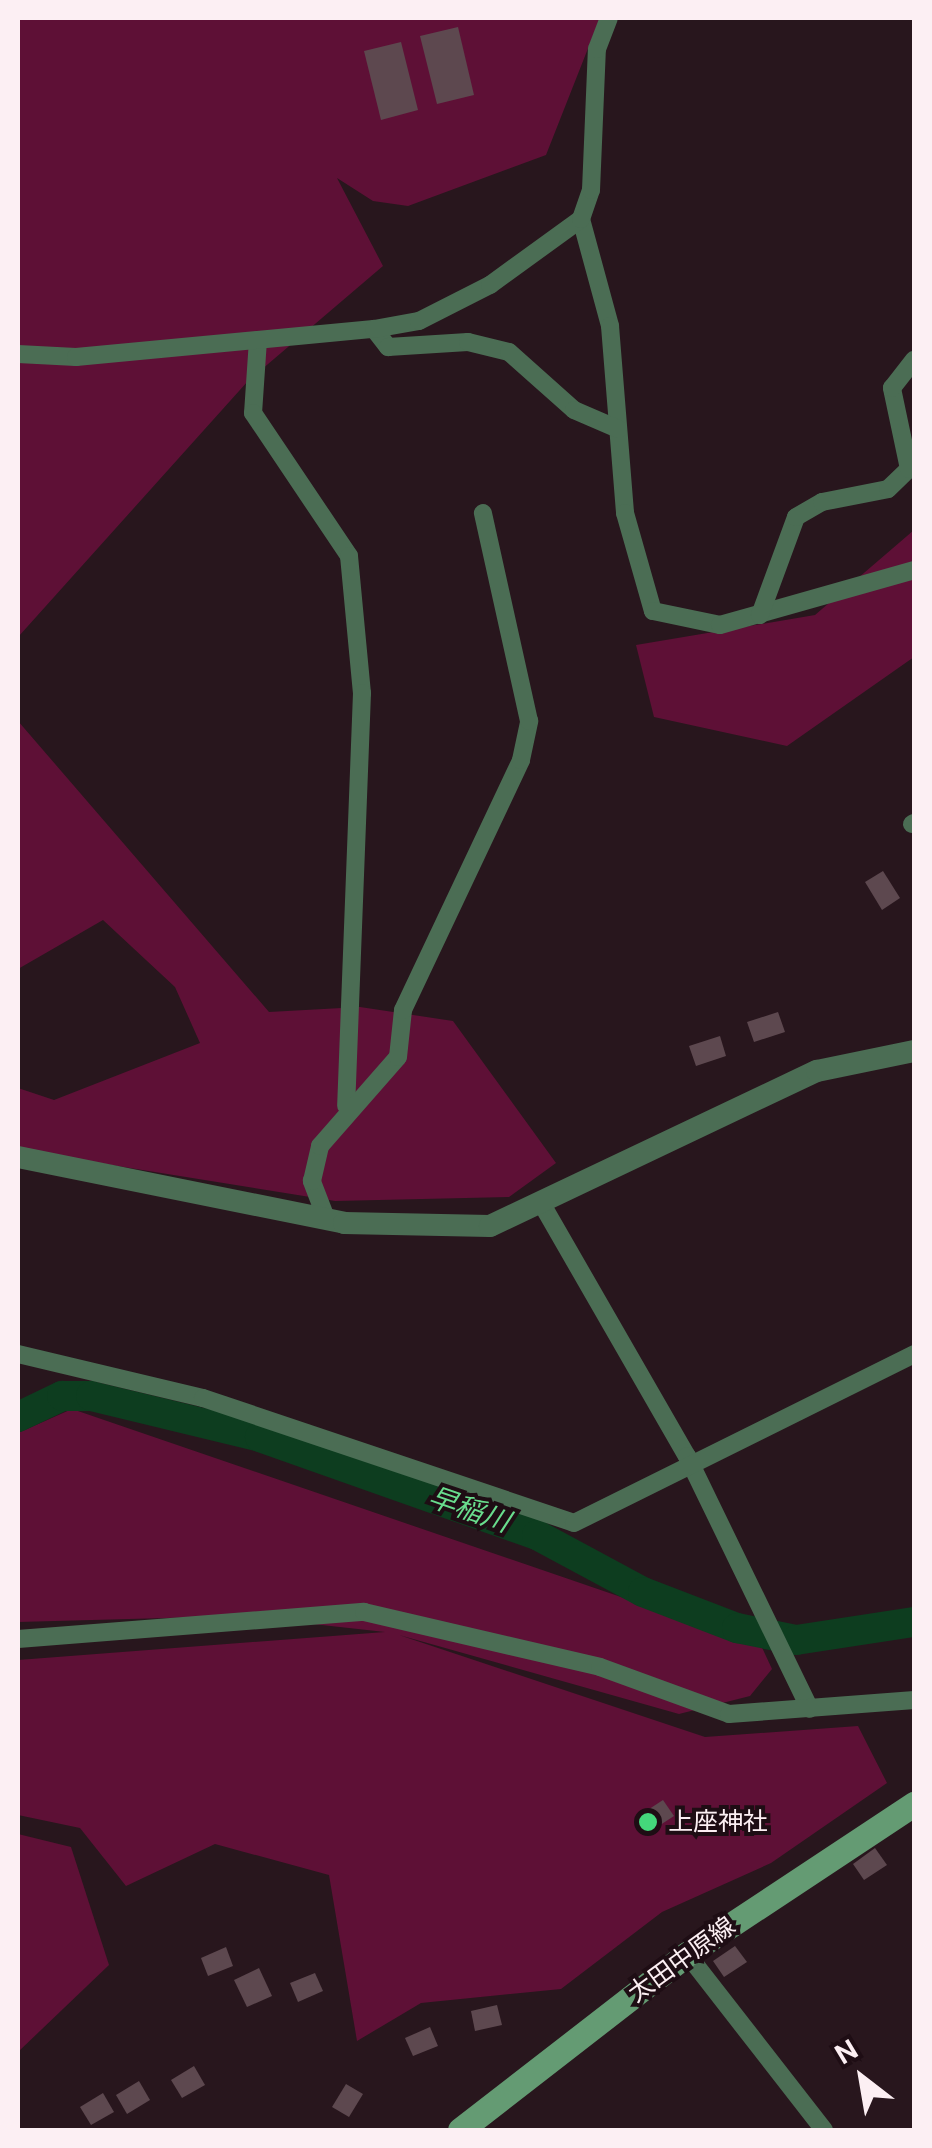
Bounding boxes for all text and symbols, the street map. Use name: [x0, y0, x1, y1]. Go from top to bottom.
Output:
water label: 早稲川: [424, 1480, 514, 1540]
place label: 上座神社: [668, 1807, 768, 1837]
marker: 上座神社: [637, 1811, 659, 1833]
street label: 太田中原線: [623, 1911, 741, 2009]
north arrow: [812, 2028, 912, 2128]
text: N: [828, 2031, 865, 2073]

